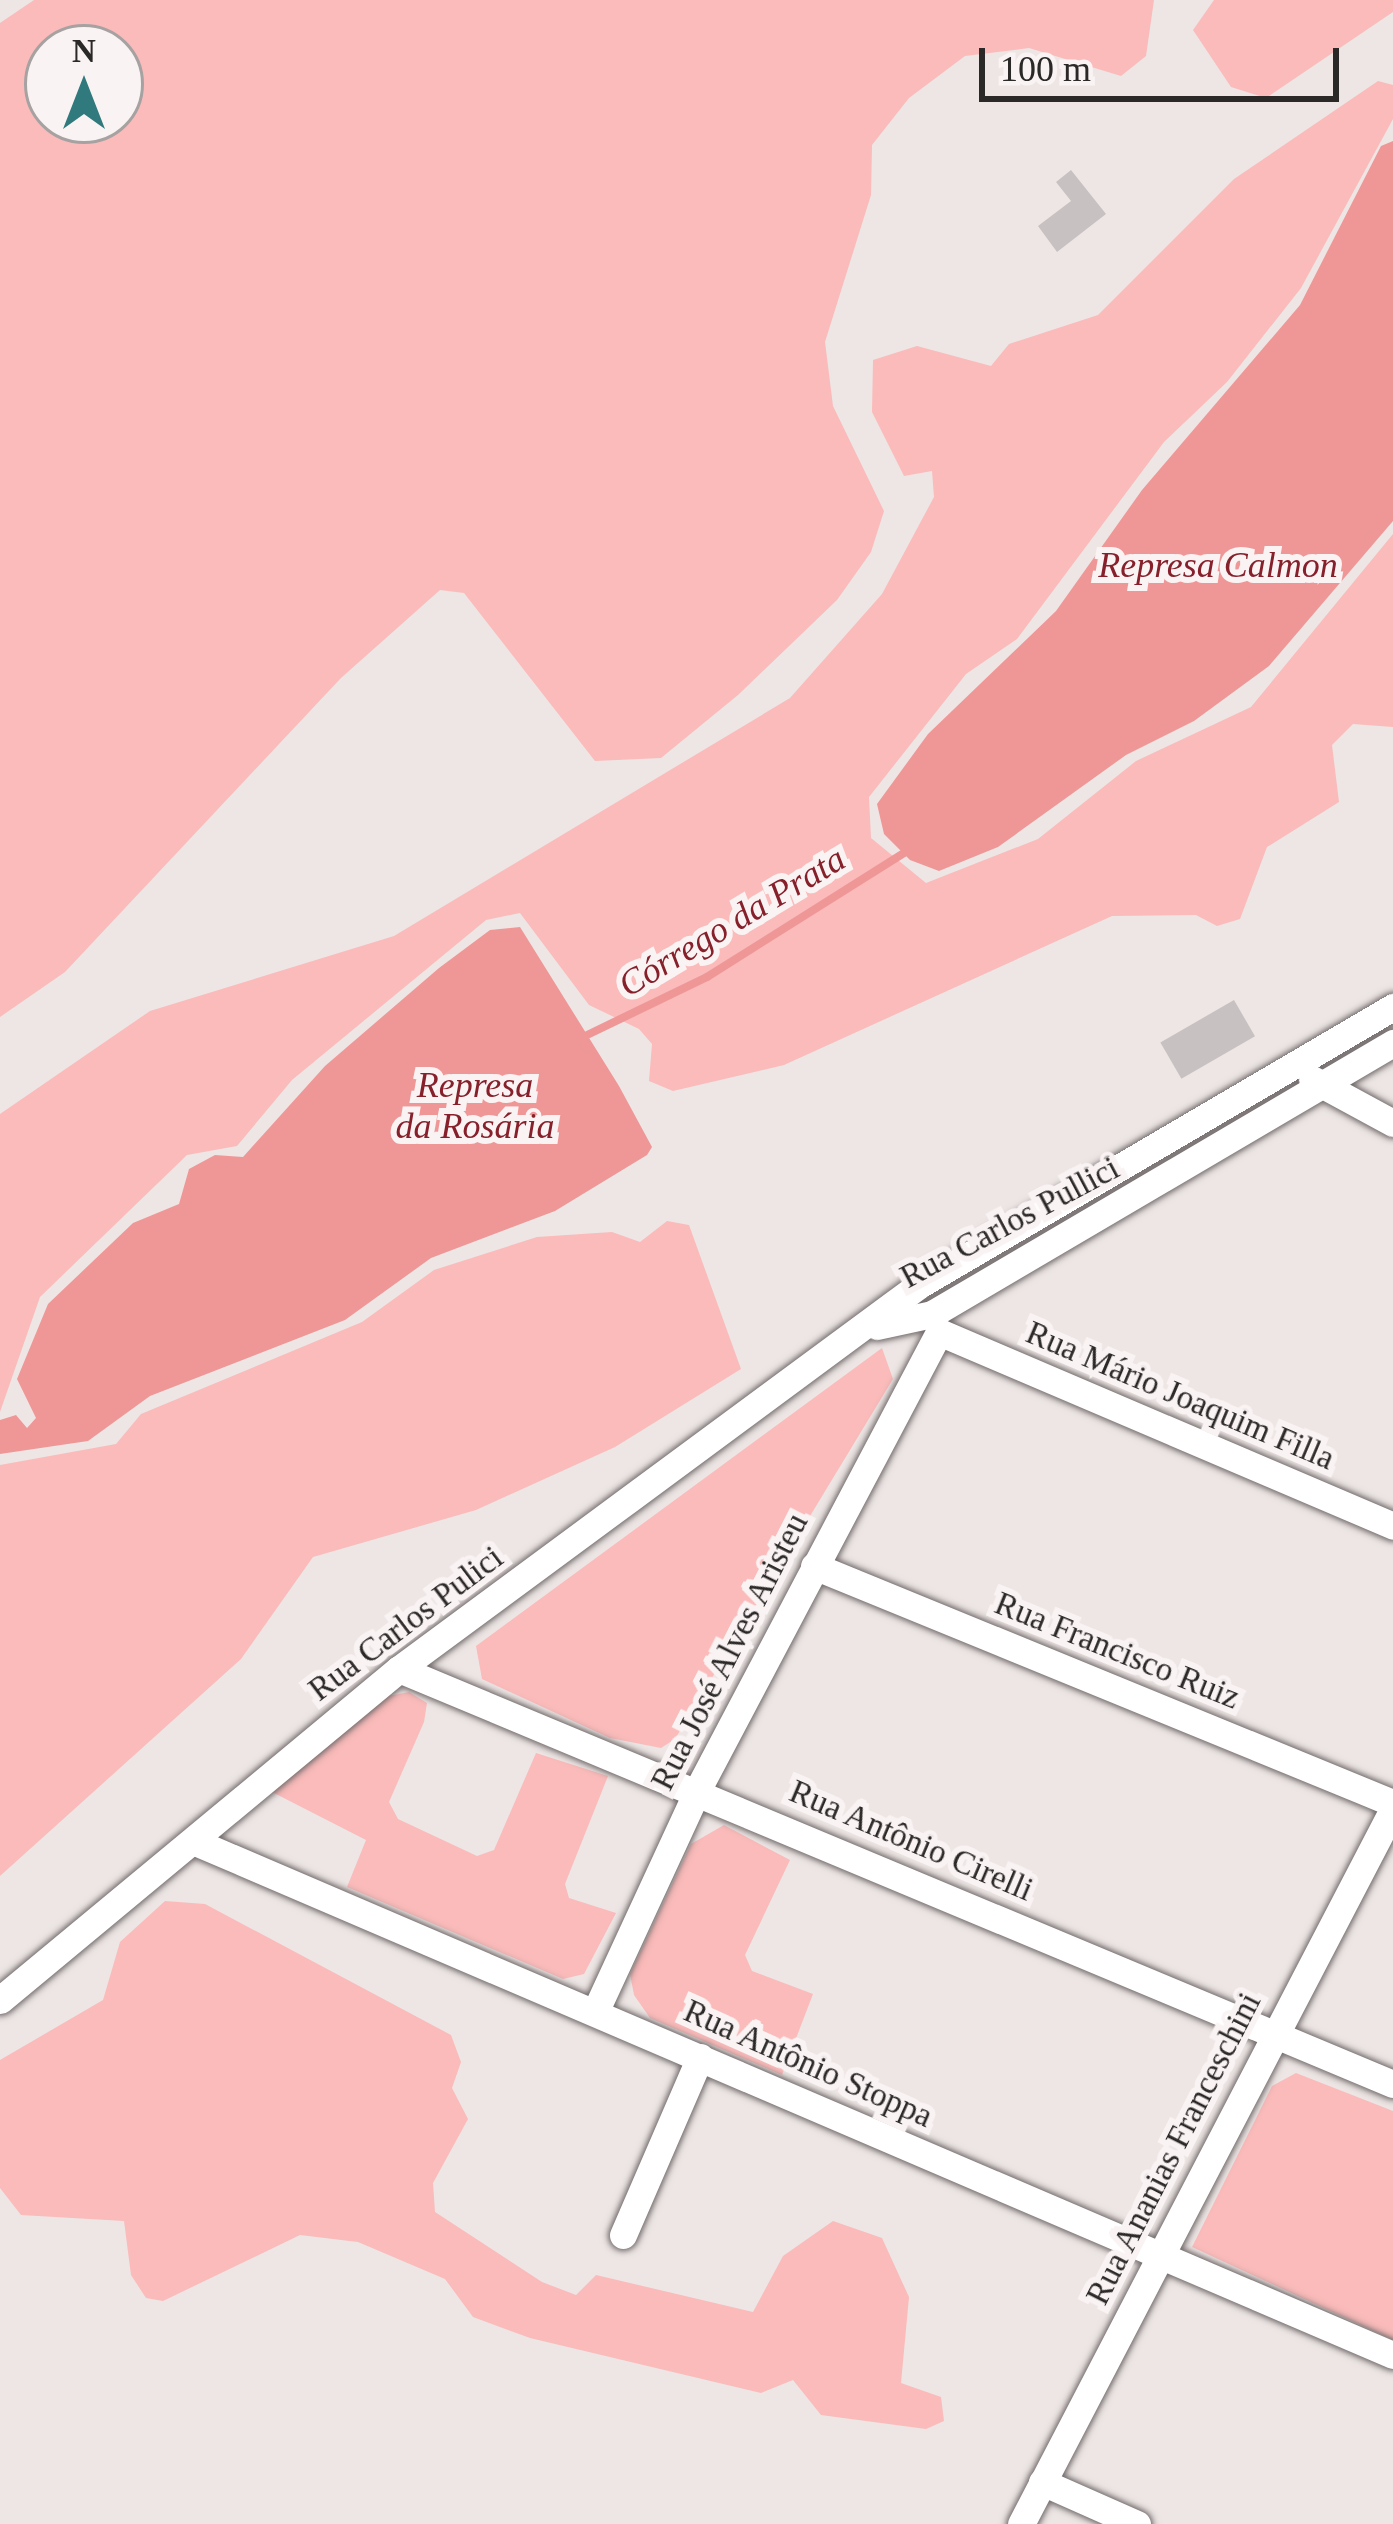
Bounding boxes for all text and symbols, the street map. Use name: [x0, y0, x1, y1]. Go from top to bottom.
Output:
north arrow: [24, 24, 144, 144]
scale bar: [985, 24, 1345, 98]
text: N: [72, 33, 96, 69]
text: 100 m: [1000, 49, 1091, 89]
water label: Represa Calmon: [1098, 544, 1338, 588]
water label: Córrego da Prata: [611, 837, 853, 1007]
water label: Represa da Rosária: [395, 1063, 555, 1148]
street label: Rua Carlos Pullici: [894, 1149, 1126, 1297]
street label: Rua Mário Joaquim Filla: [1020, 1313, 1340, 1479]
street label: Rua José Alves Aristeu: [642, 1505, 818, 1799]
street label: Rua Carlos Pulici: [301, 1538, 511, 1710]
street label: Rua Francisco Ruiz: [989, 1584, 1245, 1718]
street label: Rua Antônio Cirelli: [783, 1772, 1039, 1910]
street label: Rua Ananias Franceschini: [1078, 1986, 1270, 2312]
street label: Rua Antônio Stoppa: [677, 1991, 939, 2137]

